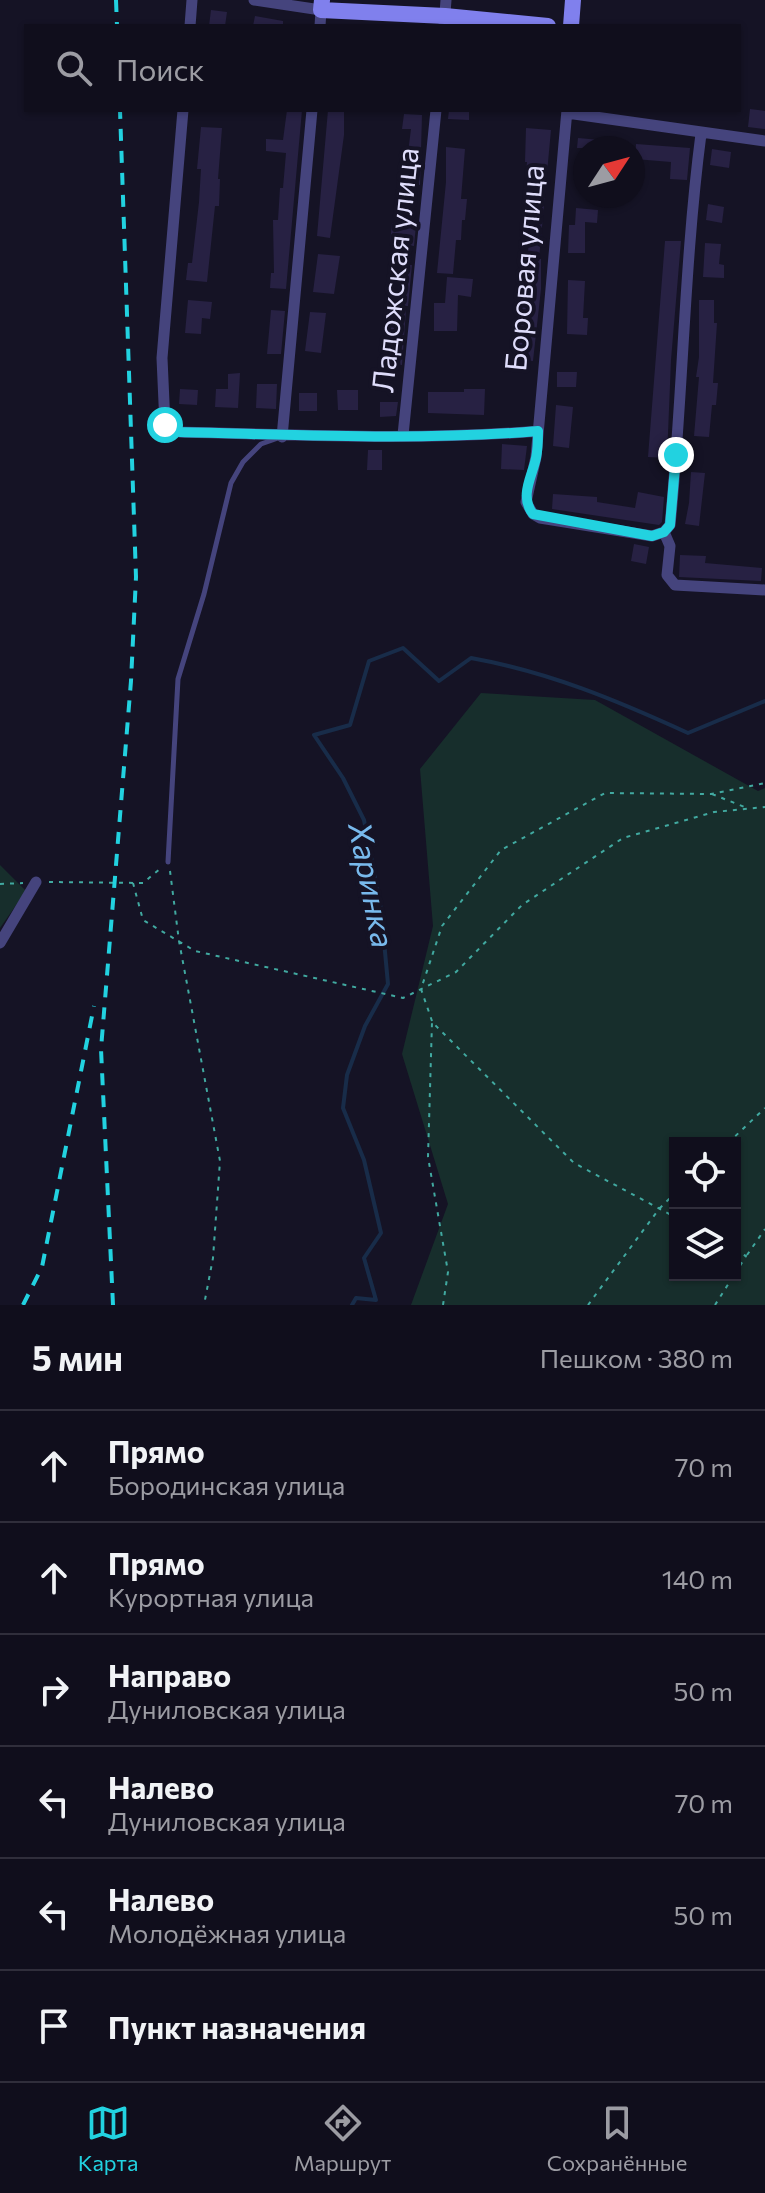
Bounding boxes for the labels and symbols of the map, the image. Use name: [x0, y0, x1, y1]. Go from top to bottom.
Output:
north arrow: [573, 136, 645, 208]
street label: Ладожская улица: [362, 145, 425, 394]
street label: Боровая улица: [495, 163, 550, 373]
route start: [147, 407, 183, 443]
route end: [658, 437, 694, 473]
water label: Харинка: [341, 817, 405, 951]

